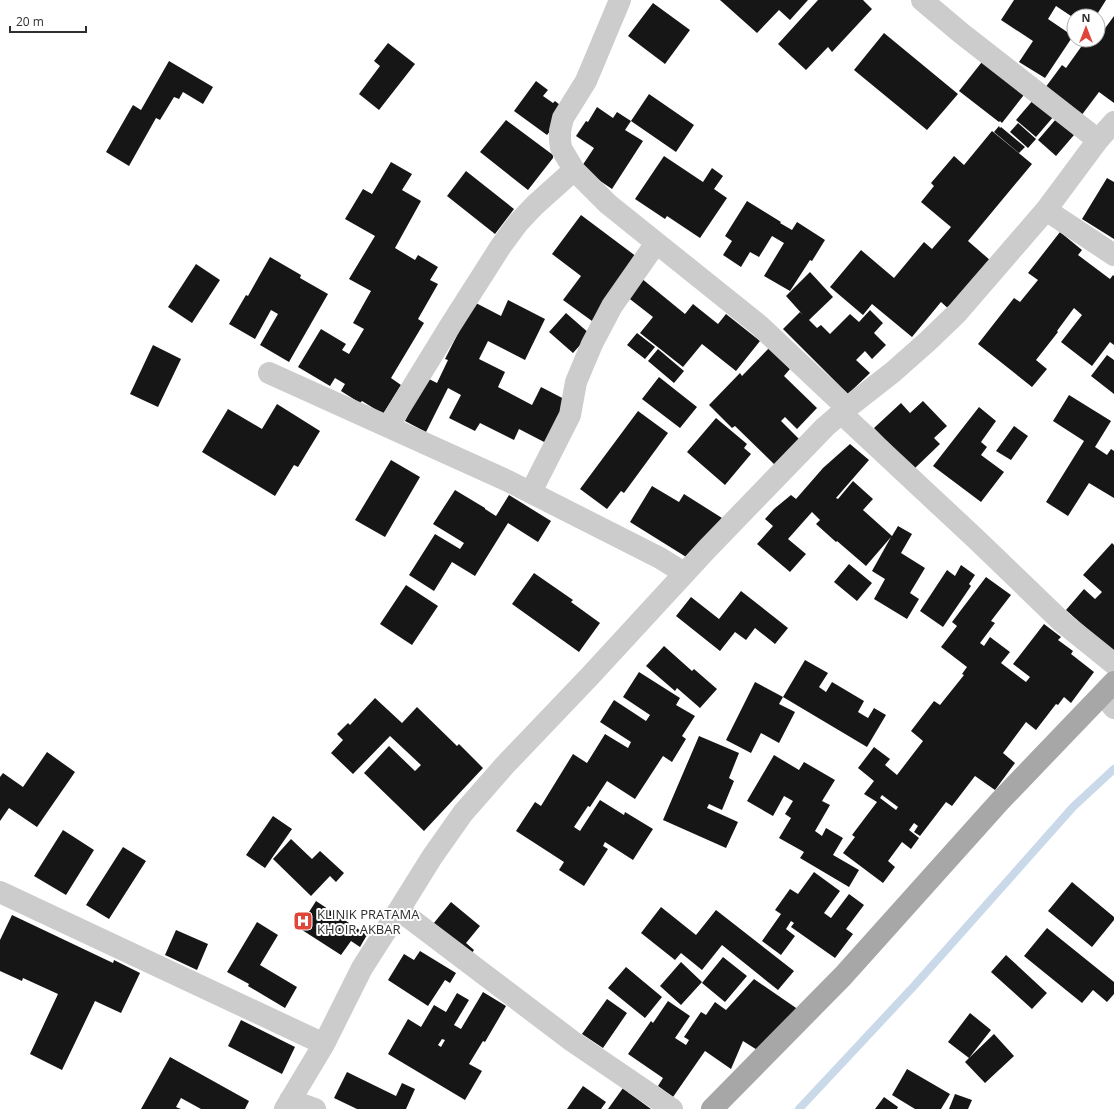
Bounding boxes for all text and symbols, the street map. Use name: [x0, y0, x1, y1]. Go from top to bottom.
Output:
scale bar: [10, 8, 86, 34]
north arrow: [1066, 8, 1106, 48]
text: N: [1082, 10, 1090, 25]
text: 20 m: [16, 13, 44, 30]
place label: KLINIK PRATAMA KHOIR AKBAR: [317, 905, 420, 938]
hospital icon: KLINIK PRATAMA KHOIR AKBAR: [292, 910, 314, 932]

